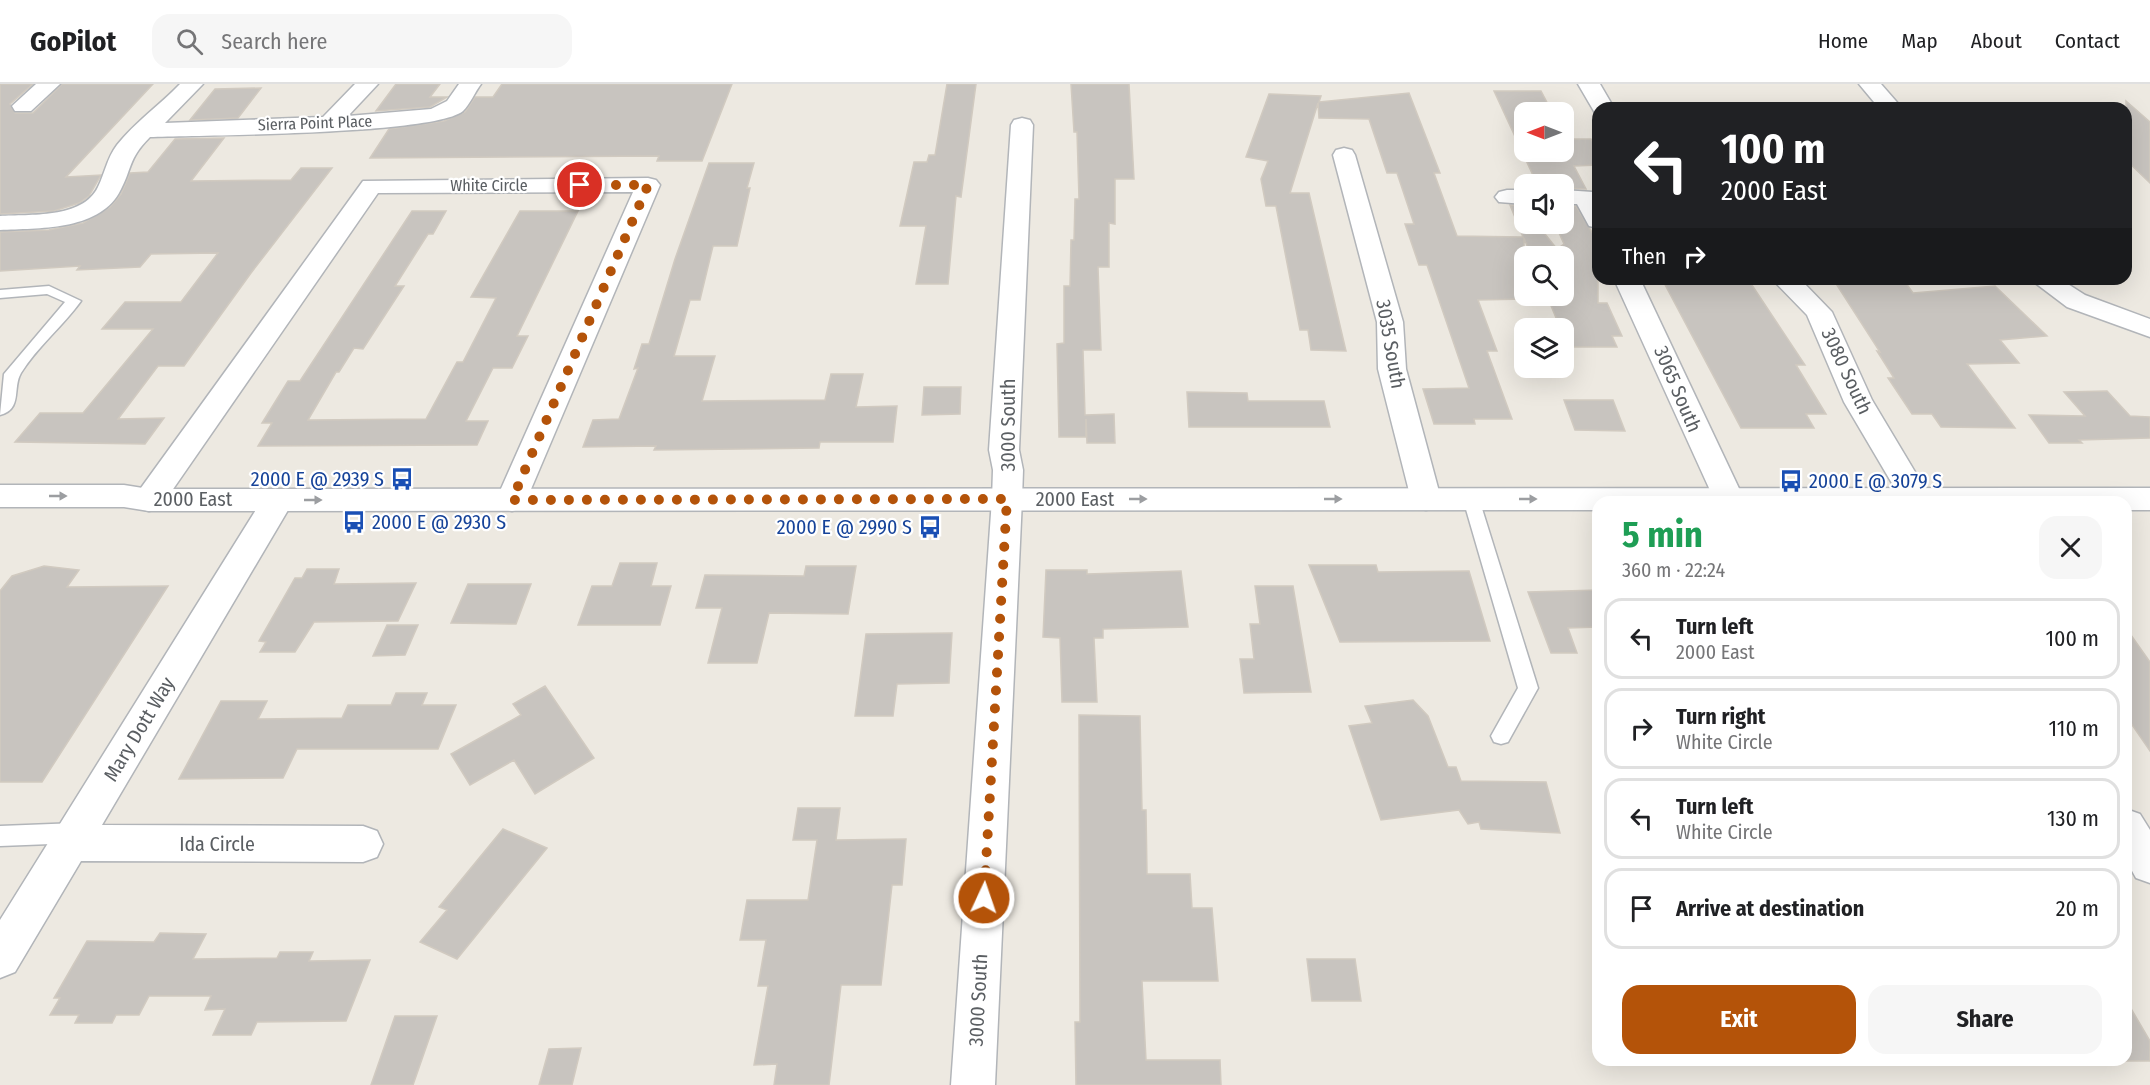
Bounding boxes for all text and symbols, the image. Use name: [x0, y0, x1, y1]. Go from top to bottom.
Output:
search box: [152, 14, 572, 68]
text: GoPilot: [30, 25, 116, 58]
icon: search: [173, 25, 206, 58]
text: Search here: [221, 28, 327, 55]
text: Home: [1818, 28, 1868, 54]
text: Map: [1901, 28, 1938, 54]
text: About: [1971, 28, 2022, 54]
text: Contact: [2055, 28, 2120, 54]
north arrow: [1514, 102, 1574, 162]
map controls: [1514, 102, 1574, 378]
street label: Sierra Point Place: [257, 112, 373, 134]
text: 100 m: [1721, 124, 1825, 174]
icon: left: [1622, 126, 1700, 204]
pin: [554, 159, 605, 210]
icon: arrive: [563, 168, 596, 201]
button: sound: [1514, 174, 1574, 234]
text: 2000 East: [1721, 175, 1827, 207]
street label: White Circle: [450, 176, 528, 195]
icon: right: [1678, 240, 1711, 273]
text: Then: [1622, 243, 1666, 270]
button: search: [1514, 246, 1574, 306]
street label: 3035 South: [1371, 298, 1411, 390]
button: layers: [1514, 318, 1574, 378]
street label: 3080 South: [1817, 324, 1877, 418]
street label: 3065 South: [1649, 342, 1707, 436]
street label: 3000 South: [996, 379, 1020, 471]
bus stop icon: 2000 E @ 2939 S: [389, 466, 415, 492]
place label: 2000 E @ 2939 S: [251, 467, 384, 491]
bus stop icon: 2000 E @ 3079 S: [1778, 468, 1804, 494]
place label: 2000 E @ 3079 S: [1809, 469, 1942, 493]
street label: 2000 East: [154, 487, 233, 511]
street label: 2000 East: [1036, 487, 1115, 511]
one-way arrow: [49, 491, 68, 501]
one-way arrow: [1128, 494, 1147, 504]
one-way arrow: [1323, 494, 1342, 504]
one-way arrow: [1518, 494, 1537, 504]
one-way arrow: [303, 495, 322, 505]
bus stop icon: 2000 E @ 2930 S: [341, 509, 367, 535]
place label: 2000 E @ 2930 S: [372, 510, 506, 534]
text: 5 min: [1622, 513, 1703, 557]
bus stop icon: 2000 E @ 2990 S: [917, 514, 943, 540]
place label: 2000 E @ 2990 S: [777, 515, 912, 539]
button: close: [2039, 516, 2102, 579]
text: 360 m · 22:24: [1622, 558, 1725, 582]
text: Turn left: [1676, 613, 1754, 640]
icon: left: [1625, 622, 1658, 655]
text: 100 m: [2045, 625, 2099, 652]
text: 2000 East: [1676, 640, 1755, 664]
street label: Mary Dott Way: [98, 672, 180, 785]
text: Turn right: [1676, 703, 1765, 730]
icon: right: [1625, 712, 1658, 745]
text: 110 m: [2049, 715, 2099, 742]
text: White Circle: [1676, 730, 1773, 754]
text: Turn left: [1676, 793, 1754, 820]
icon: left: [1625, 802, 1658, 835]
text: 130 m: [2047, 805, 2099, 832]
text: White Circle: [1676, 820, 1773, 844]
street label: Ida Circle: [179, 832, 255, 856]
position arrow: [952, 866, 1016, 930]
icon: arrive: [1625, 892, 1658, 925]
text: Arrive at destination: [1676, 895, 1864, 922]
text: 20 m: [2056, 895, 2099, 922]
street label: 3000 South: [964, 953, 992, 1047]
button: Exit: [1622, 985, 1856, 1054]
button: Share: [1868, 985, 2102, 1054]

